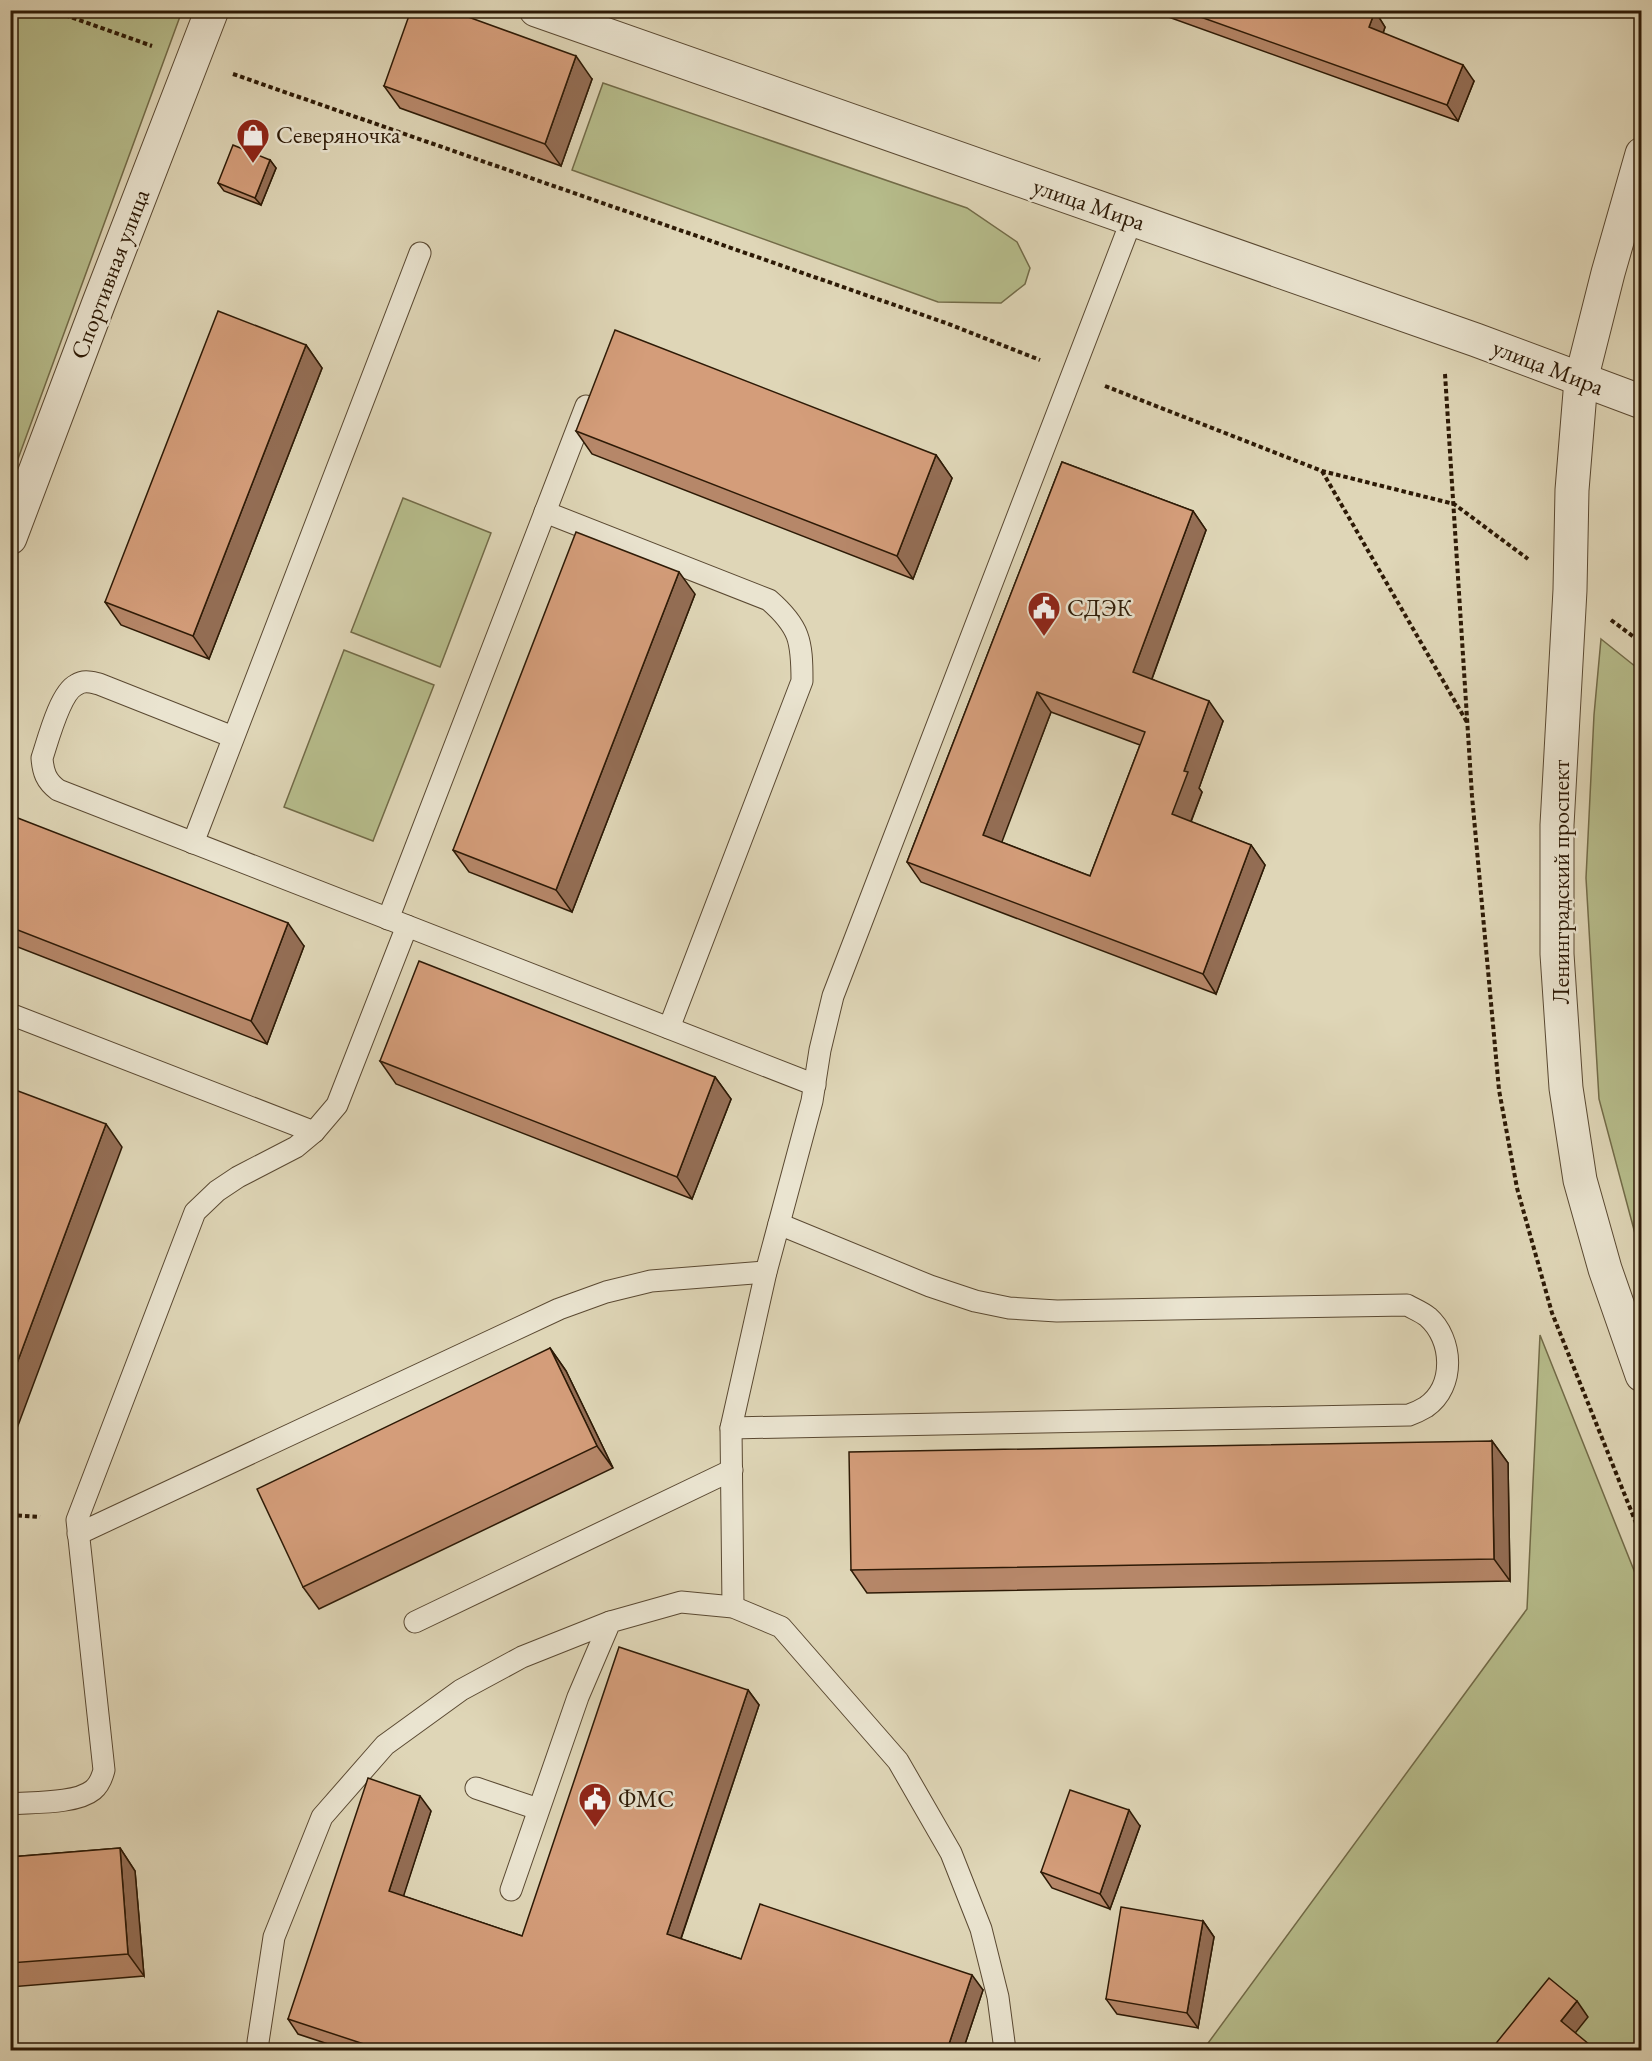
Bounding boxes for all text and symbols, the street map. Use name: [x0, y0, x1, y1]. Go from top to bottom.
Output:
shop icon: Северяночка: [235, 117, 271, 164]
place label: Северяночка: [276, 119, 401, 150]
street label: улица Мира: [1029, 170, 1150, 237]
street label: Спортивная улица: [63, 184, 156, 363]
street label: улица Мира: [1488, 331, 1609, 402]
public building icon: СДЭК: [1026, 590, 1062, 637]
place label: СДЭК: [1067, 592, 1133, 623]
street label: Ленинградский проспект: [1545, 760, 1576, 1004]
public building icon: ФМС: [577, 1781, 613, 1828]
place label: ФМС: [618, 1783, 674, 1814]

